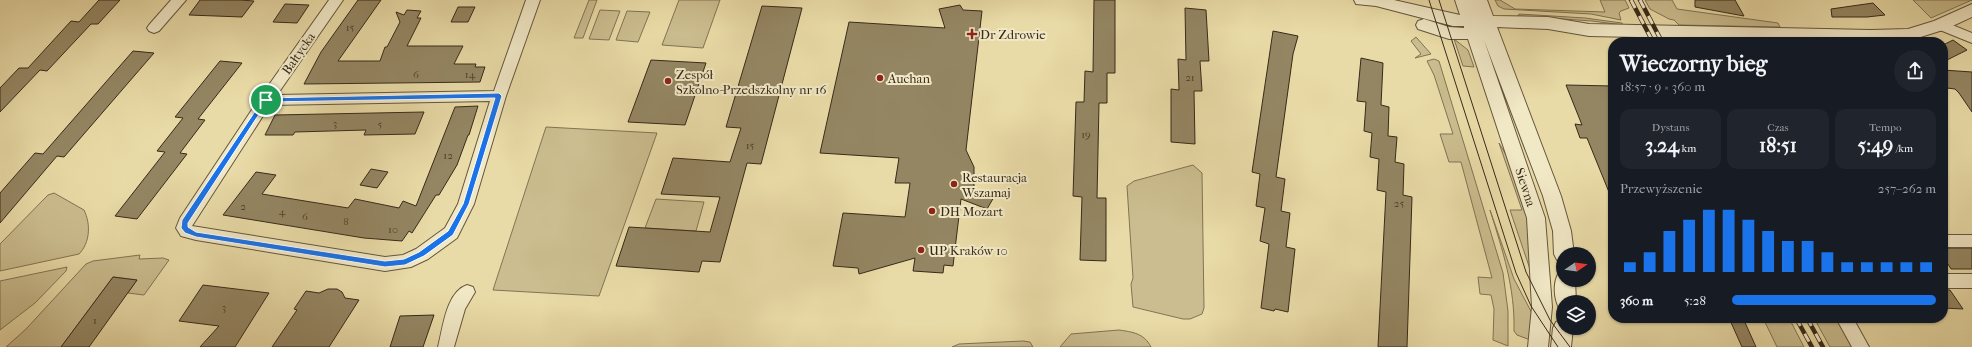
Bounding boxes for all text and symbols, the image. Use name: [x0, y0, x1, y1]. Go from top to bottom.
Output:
house number: 15: [346, 21, 355, 34]
place label: Dr Zdrowie: [980, 27, 1046, 42]
street label: Bałtycka: [279, 29, 319, 77]
marker: Dr Zdrowie: [967, 29, 977, 39]
button: share: [1894, 50, 1936, 92]
text: Wieczorny bieg: [1620, 51, 1767, 77]
place label: Zespół Szkolno-Przedszkolny nr 16: [676, 67, 828, 97]
house number: 6: [413, 68, 419, 81]
house number: 14: [465, 68, 476, 81]
place label: Auchan: [887, 71, 931, 86]
house number: 21: [1185, 71, 1195, 84]
marker: Auchan: [875, 73, 885, 83]
marker: Zespół Szkolno-Przedszkolny nr 16: [663, 76, 673, 86]
text: 18:57 · 9 × 360 m: [1620, 79, 1705, 94]
pin: [249, 83, 283, 117]
icon: arrive: [255, 89, 277, 111]
house number: 3: [333, 117, 337, 130]
house number: 5: [378, 118, 383, 131]
text: Dystans: [1652, 121, 1690, 134]
text: Czas: [1767, 121, 1789, 134]
text: Tempo: [1869, 121, 1902, 134]
house number: 19: [1081, 128, 1091, 141]
text: 3.24: [1645, 134, 1679, 157]
text: 18:51: [1759, 134, 1797, 157]
text: 5:49: [1858, 134, 1893, 157]
house number: 15: [746, 139, 755, 152]
text: km: [1679, 142, 1696, 155]
text: /km: [1893, 142, 1913, 155]
house number: 12: [443, 149, 453, 162]
street label: Siewna: [1512, 166, 1539, 209]
place label: Restauracja Wszamaj: [961, 170, 1028, 200]
marker: Restauracja Wszamaj: [949, 179, 959, 189]
text: Przewyższenie: [1620, 181, 1703, 196]
text: 257–262 m: [1878, 181, 1936, 196]
house number: 25: [1394, 197, 1404, 210]
house number: 2: [240, 200, 246, 213]
place label: DH Mozart: [940, 204, 1003, 219]
house number: 4: [279, 205, 286, 218]
marker: DH Mozart: [927, 206, 937, 216]
house number: 6: [302, 210, 308, 223]
house number: 8: [343, 215, 349, 228]
house number: 10: [388, 223, 398, 236]
place label: UP Kraków 10: [929, 243, 1008, 258]
marker: UP Kraków 10: [916, 245, 926, 255]
north arrow: [1556, 247, 1596, 287]
map controls: [1556, 247, 1596, 335]
text: 360 m: [1620, 293, 1653, 308]
text: 5:28: [1684, 293, 1706, 308]
button: layers: [1556, 295, 1596, 335]
house number: 3: [222, 301, 226, 314]
house number: 1: [93, 314, 97, 327]

